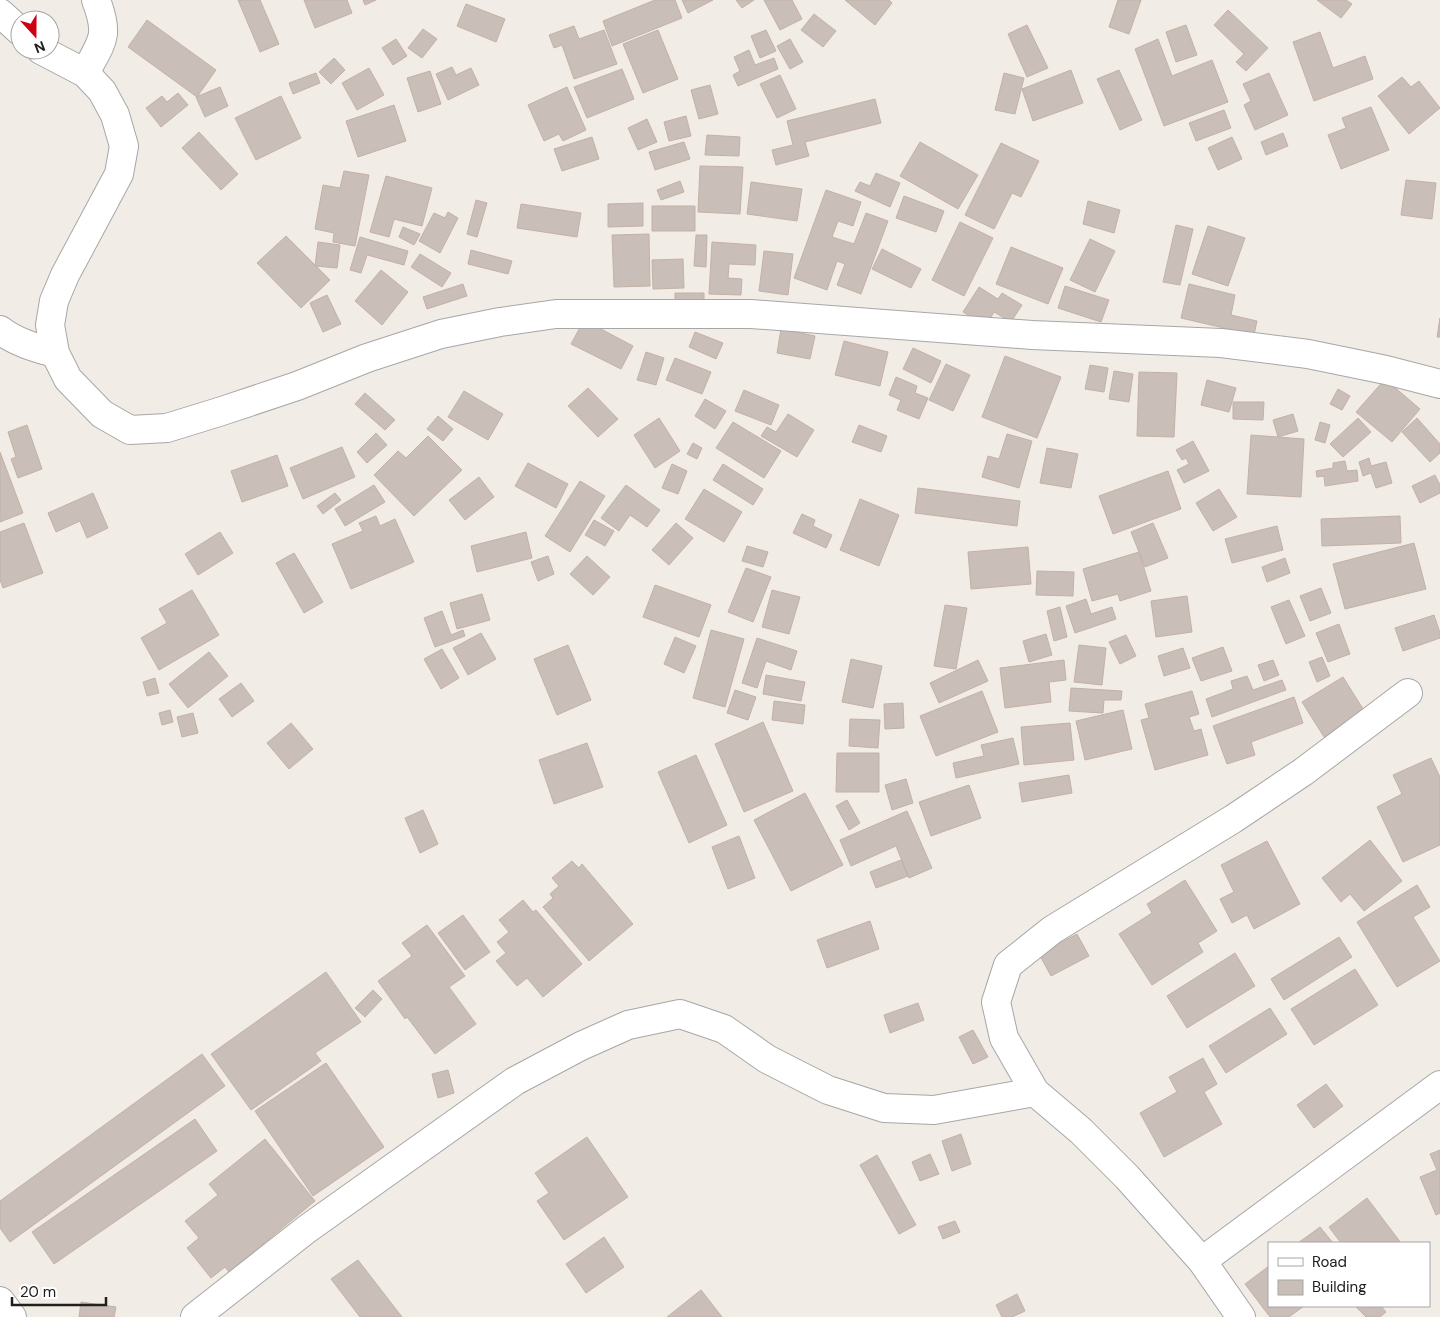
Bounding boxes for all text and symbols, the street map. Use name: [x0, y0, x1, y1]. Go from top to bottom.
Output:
north arrow: [10, 10, 60, 60]
text: N: [32, 37, 48, 57]
legend: [1268, 1242, 1430, 1307]
text: Road: [1312, 1252, 1347, 1272]
scale bar: [12, 1274, 106, 1306]
text: Building: [1312, 1277, 1367, 1297]
text: 20 m: [20, 1282, 56, 1302]

